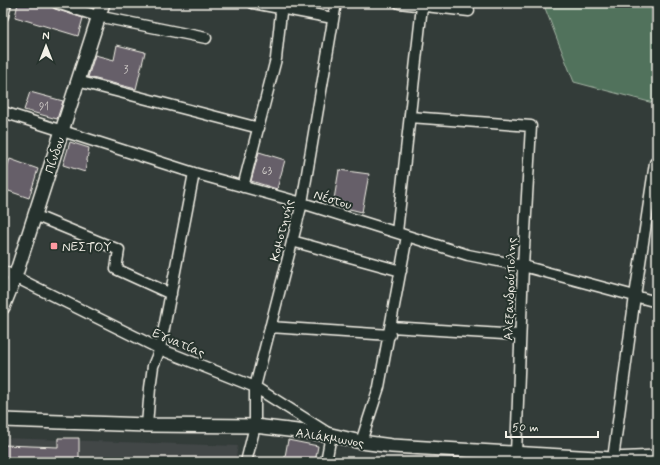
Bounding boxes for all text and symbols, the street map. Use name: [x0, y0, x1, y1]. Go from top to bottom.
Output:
north arrow: [26, 26, 66, 66]
text: N: [42, 30, 50, 44]
house number: 3: [124, 63, 129, 77]
house number: 91: [39, 100, 49, 114]
street label: Πίνδου: [42, 135, 69, 176]
house number: 63: [262, 164, 272, 178]
street label: Νέστου: [311, 187, 354, 214]
street label: Κομοτηνής: [267, 197, 298, 263]
street label: Αλεξανδρούπολης: [500, 237, 521, 341]
place label: ΝΕΣΤΟΥ: [62, 239, 112, 256]
marker: ΝΕΣΤΟΥ: [49, 241, 59, 251]
street label: Εγνατίας: [149, 325, 208, 362]
scale bar: [506, 413, 598, 439]
text: 50 m: [512, 420, 539, 436]
street label: Αλιάκμωνος: [294, 425, 366, 452]

